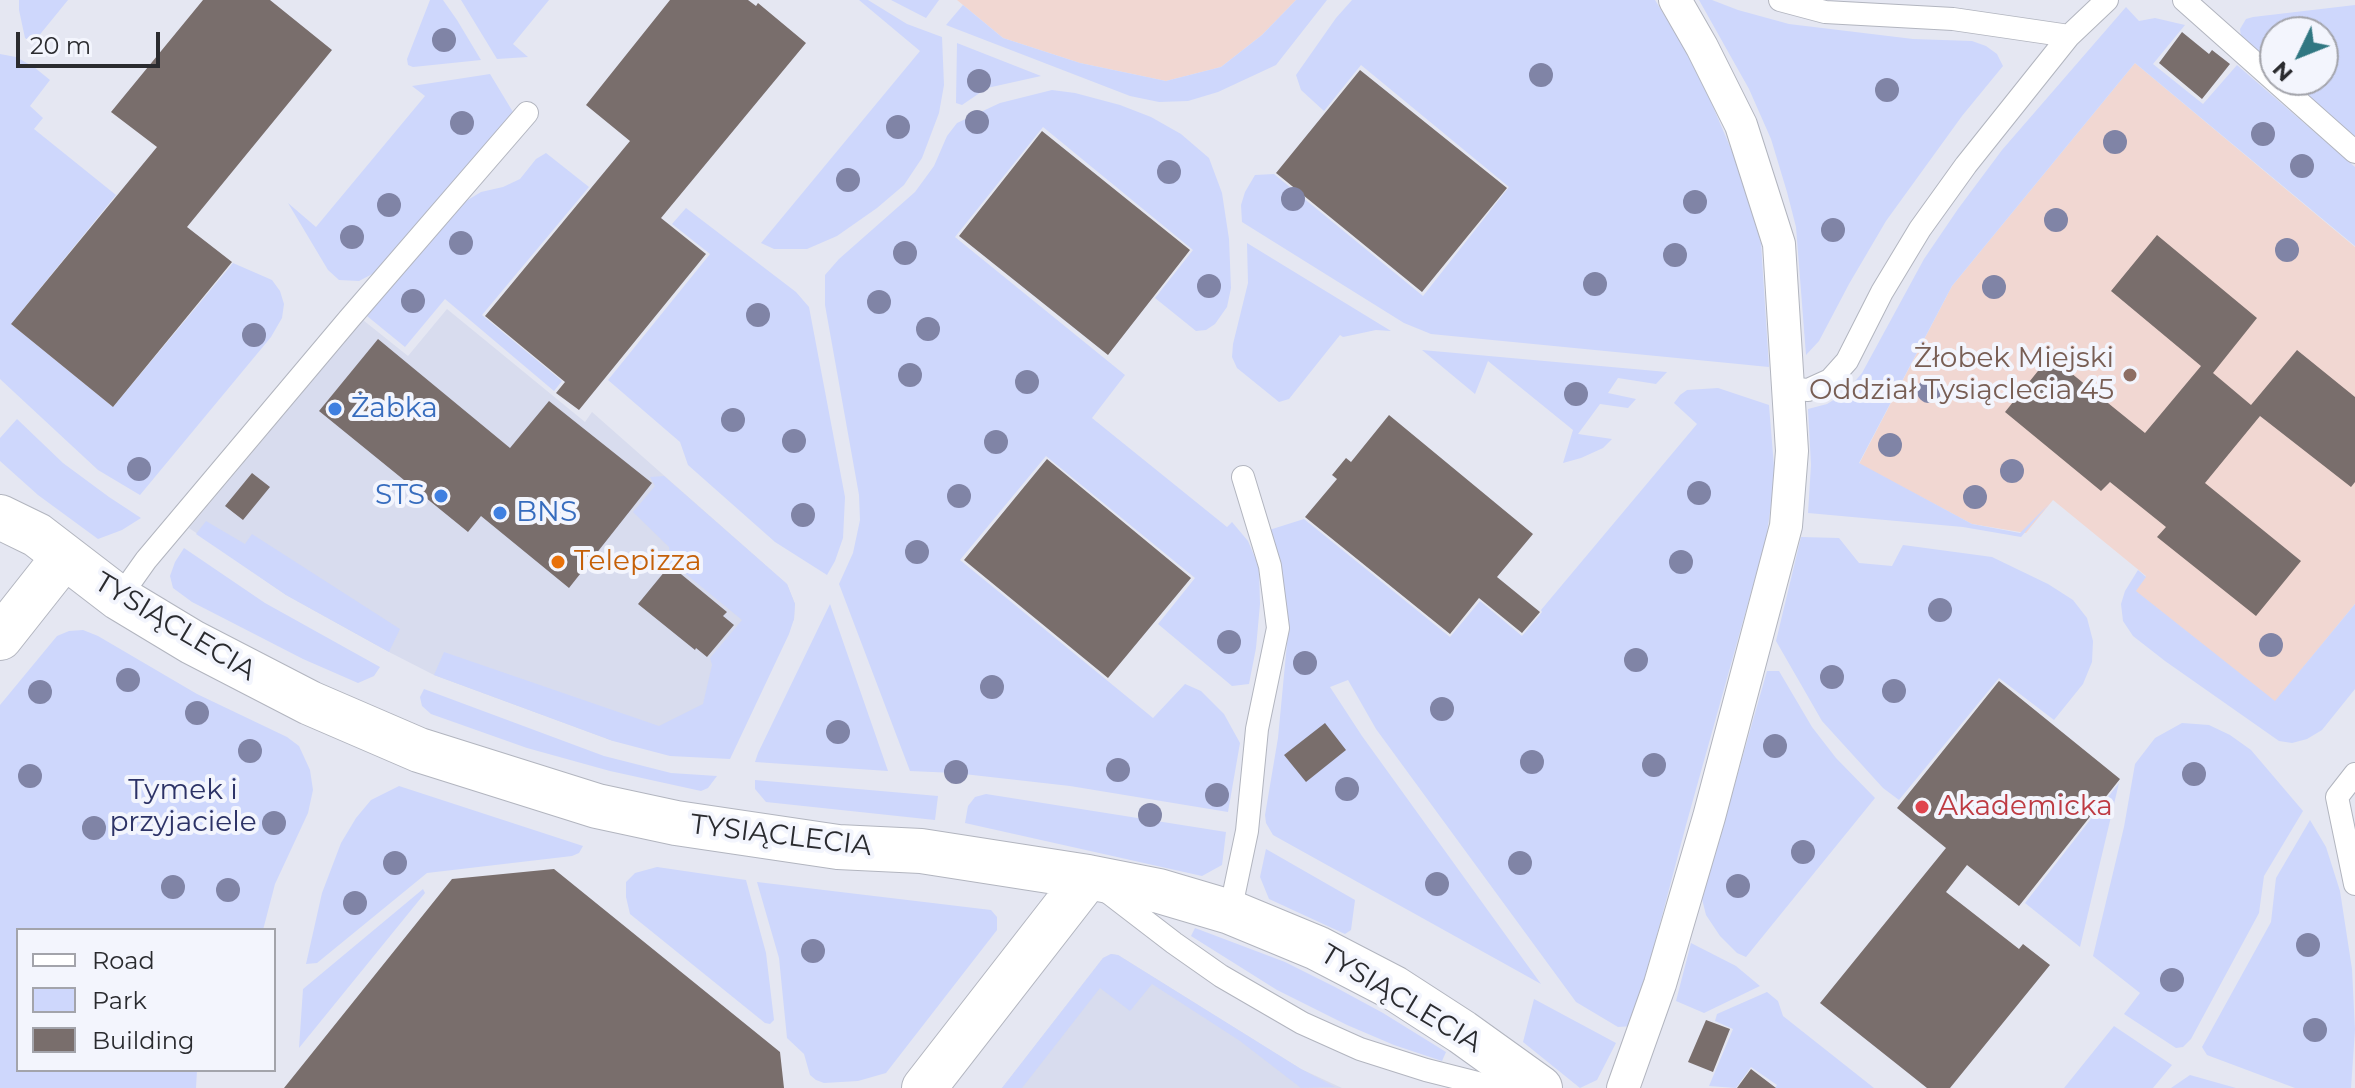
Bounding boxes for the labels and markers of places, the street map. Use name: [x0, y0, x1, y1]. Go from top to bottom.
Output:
place label: Żłobek Miejski Oddział Tysiąclecia 45: [1809, 342, 2114, 408]
marker: Żłobek Miejski Oddział Tysiąclecia 45: [2121, 366, 2139, 384]
place label: Żabka: [351, 392, 438, 426]
marker: Żabka: [326, 400, 344, 418]
place label: STS: [375, 479, 425, 513]
marker: STS: [432, 487, 450, 505]
place label: BNS: [516, 496, 577, 530]
marker: BNS: [491, 504, 509, 522]
place label: Telepizza: [574, 545, 702, 579]
marker: Telepizza: [549, 553, 567, 571]
place label: Akademicka: [1938, 790, 2113, 824]
marker: Akademicka: [1913, 798, 1931, 816]

